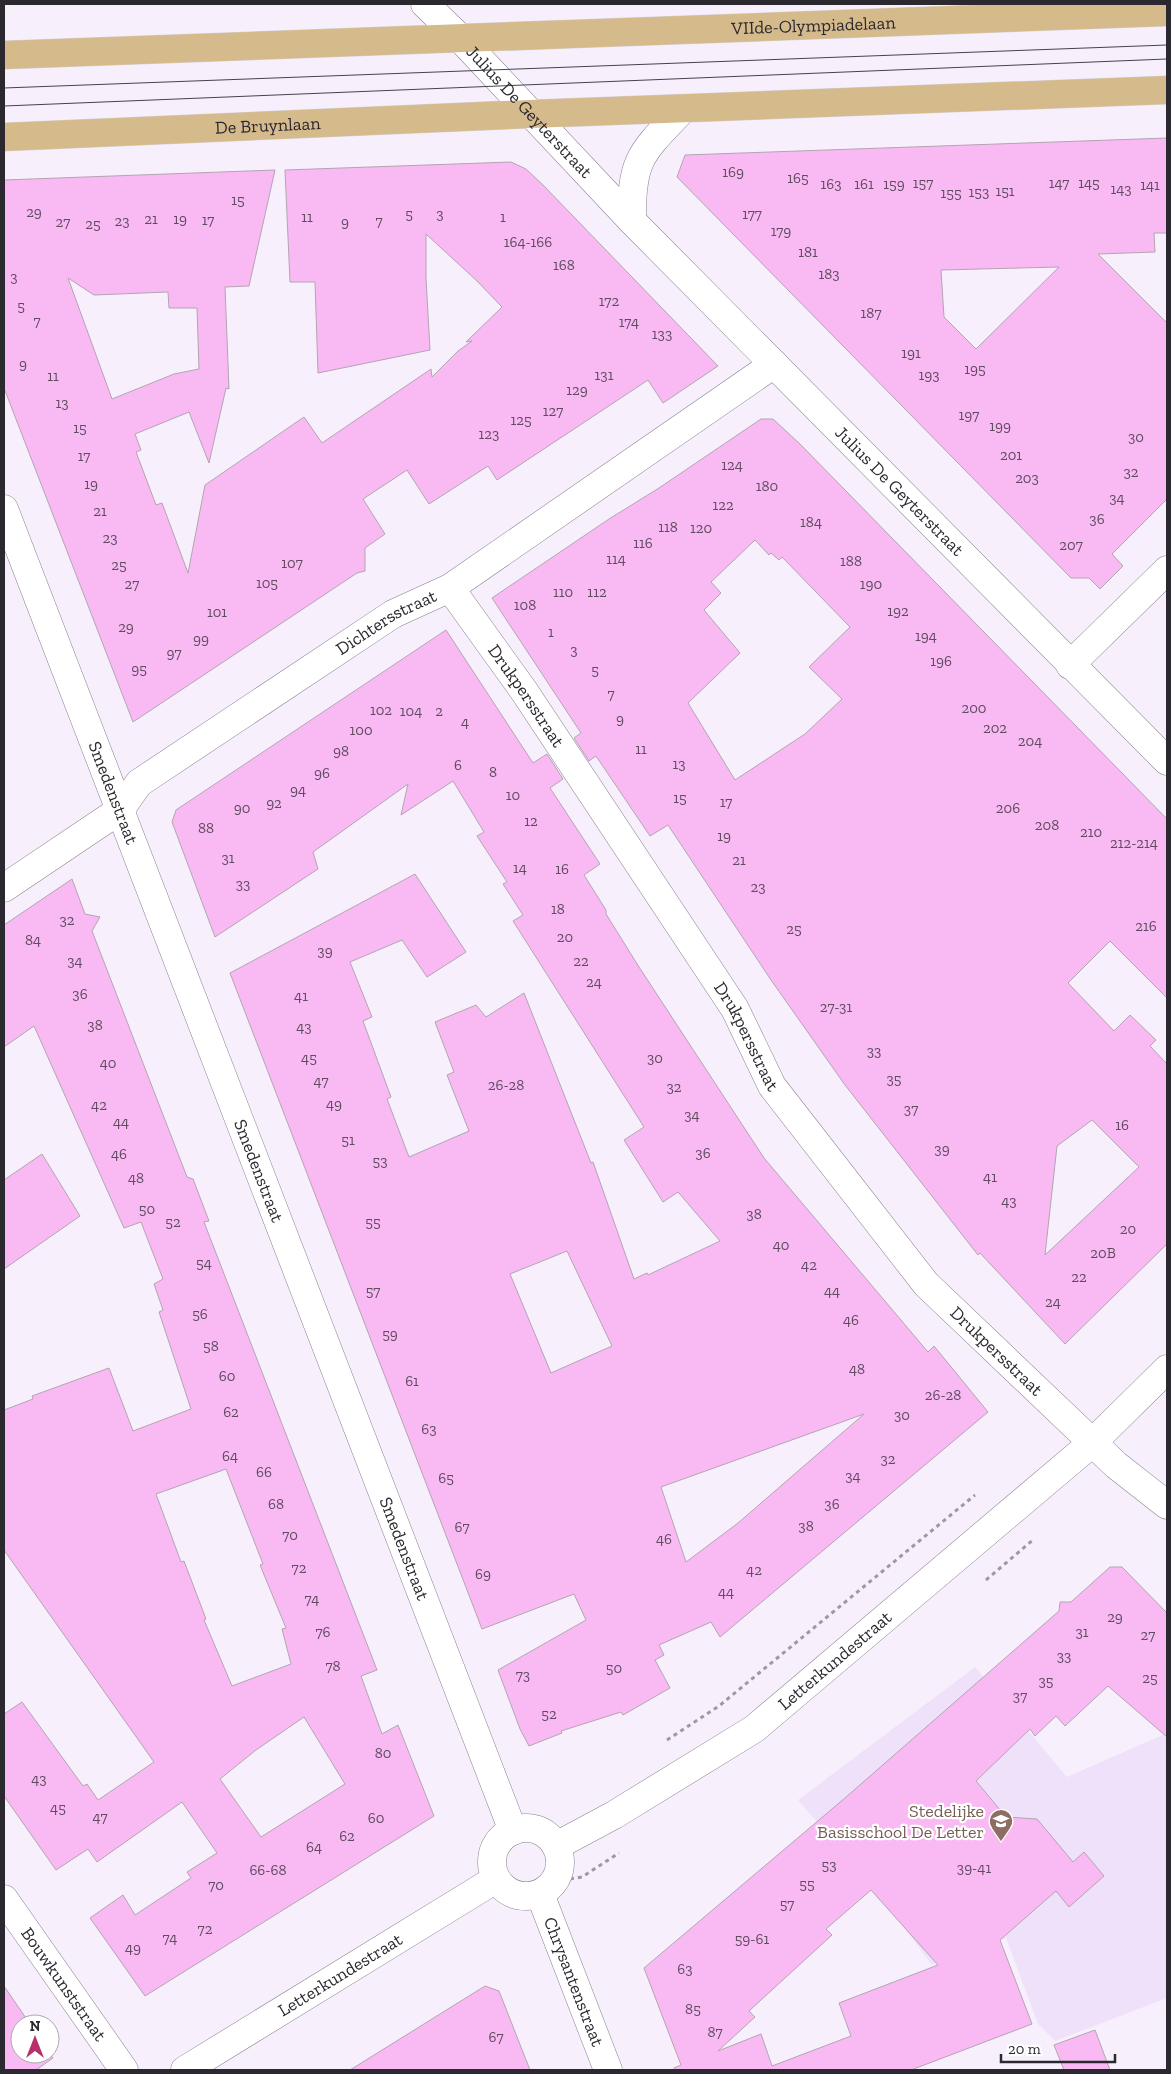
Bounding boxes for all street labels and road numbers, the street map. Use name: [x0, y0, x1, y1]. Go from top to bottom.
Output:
street label: VIIde-Olympiadelaan: [730, 11, 897, 39]
street label: Julius De Geyterstraat: [462, 41, 597, 183]
street label: De Bruynlaan: [215, 112, 322, 139]
street label: Julius De Geyterstraat: [830, 421, 969, 561]
street label: Dichtersstraat: [332, 585, 440, 660]
street label: Drukpersstraat: [483, 640, 569, 752]
street label: Smedenstraat: [83, 738, 143, 848]
street label: Drukpersstraat: [709, 978, 783, 1096]
street label: Smedenstraat: [229, 1116, 289, 1226]
street label: Drukpersstraat: [945, 1302, 1048, 1401]
street label: Smedenstraat: [375, 1494, 434, 1603]
street label: Letterkundestraat: [774, 1606, 896, 1715]
street label: Chrysantenstraat: [539, 1914, 609, 2050]
street label: Bouwkunststraat: [16, 1923, 111, 2046]
street label: Letterkundestraat: [274, 1928, 407, 2021]

